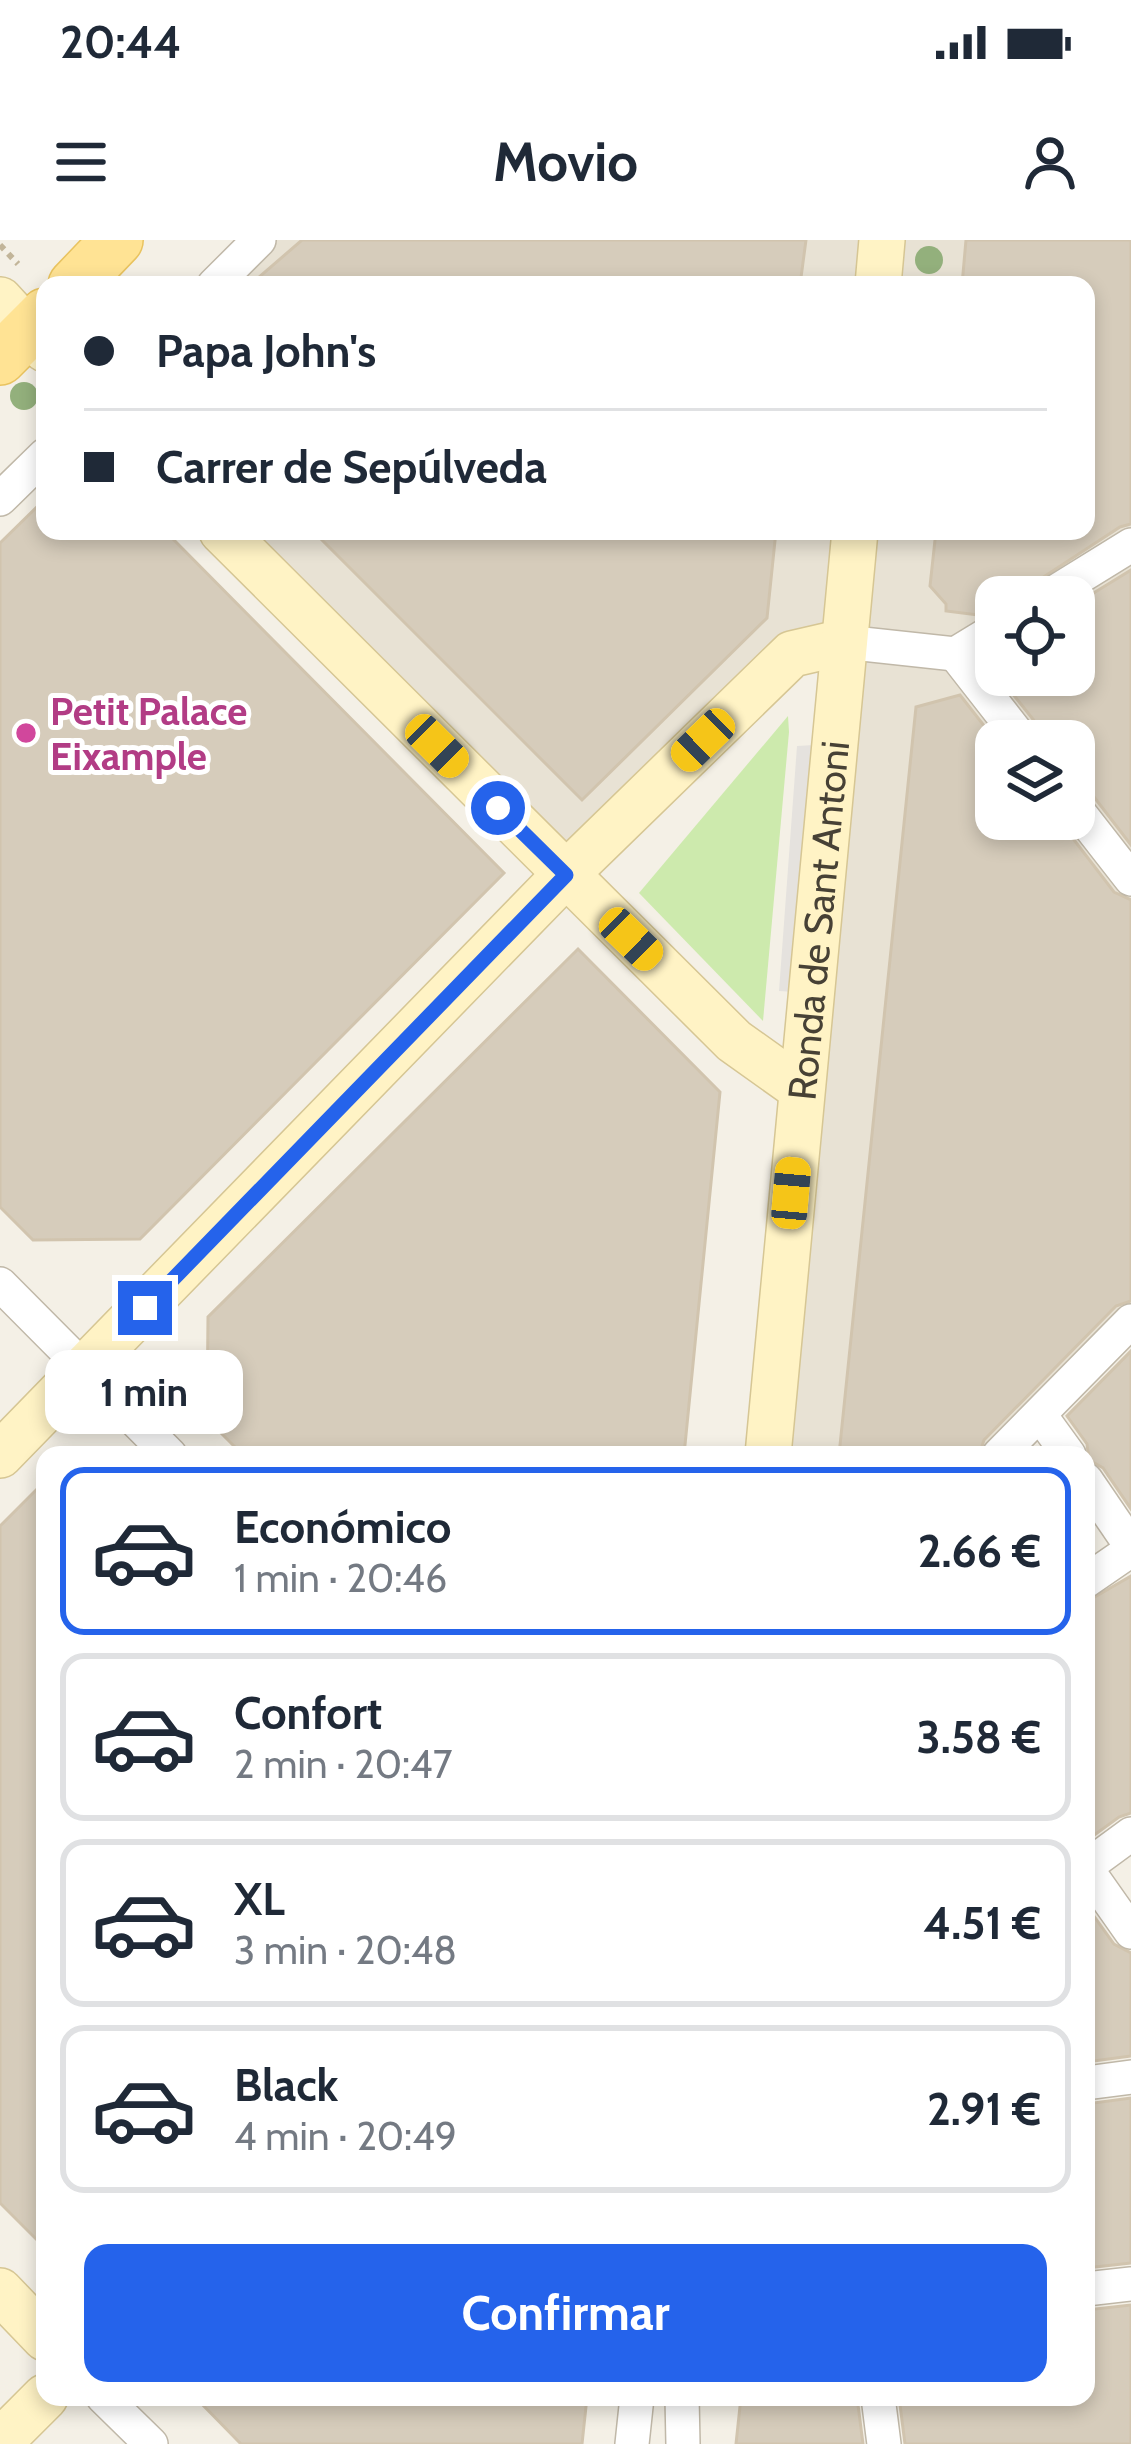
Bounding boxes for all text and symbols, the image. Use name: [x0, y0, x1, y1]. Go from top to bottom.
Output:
text: 20:44: [60, 15, 181, 69]
icon: menu: [48, 129, 114, 195]
text: Movio: [493, 129, 638, 195]
icon: person: [1017, 129, 1083, 195]
text: Papa John's: [156, 324, 376, 378]
text: Carrer de Sepúlveda: [156, 440, 547, 494]
map controls: [975, 576, 1095, 840]
button: locate: [975, 576, 1095, 696]
place label: Petit Palace Eixample: [50, 687, 247, 780]
car: [665, 702, 741, 778]
car: [399, 708, 475, 784]
marker: Petit Palace Eixample: [13, 720, 39, 746]
button: layers: [975, 720, 1095, 840]
street label: Ronda de Sant Antoni: [778, 739, 859, 1102]
route start: [471, 781, 525, 835]
car: [593, 901, 669, 977]
car: [770, 1156, 812, 1230]
route end: [118, 1281, 172, 1335]
callout: 1 min: [46, 1350, 244, 1434]
text: 1 min: [100, 1368, 188, 1416]
icon: car: [90, 1497, 198, 1605]
text: Económico: [234, 1500, 451, 1554]
text: 2.66 €: [918, 1524, 1041, 1578]
text: 1 min · 20:46: [234, 1554, 447, 1602]
icon: car: [90, 1683, 198, 1791]
text: Confort: [234, 1686, 382, 1740]
text: 3.58 €: [916, 1710, 1041, 1764]
text: 2 min · 20:47: [234, 1740, 452, 1788]
icon: car: [90, 1869, 198, 1977]
text: XL: [234, 1872, 285, 1926]
text: 4.51 €: [923, 1896, 1041, 1950]
text: 3 min · 20:48: [234, 1926, 457, 1974]
icon: car: [90, 2055, 198, 2163]
text: Black: [234, 2058, 338, 2112]
text: 2.91 €: [927, 2082, 1041, 2136]
text: 4 min · 20:49: [234, 2112, 457, 2160]
button: Confirmar: [84, 2244, 1047, 2382]

